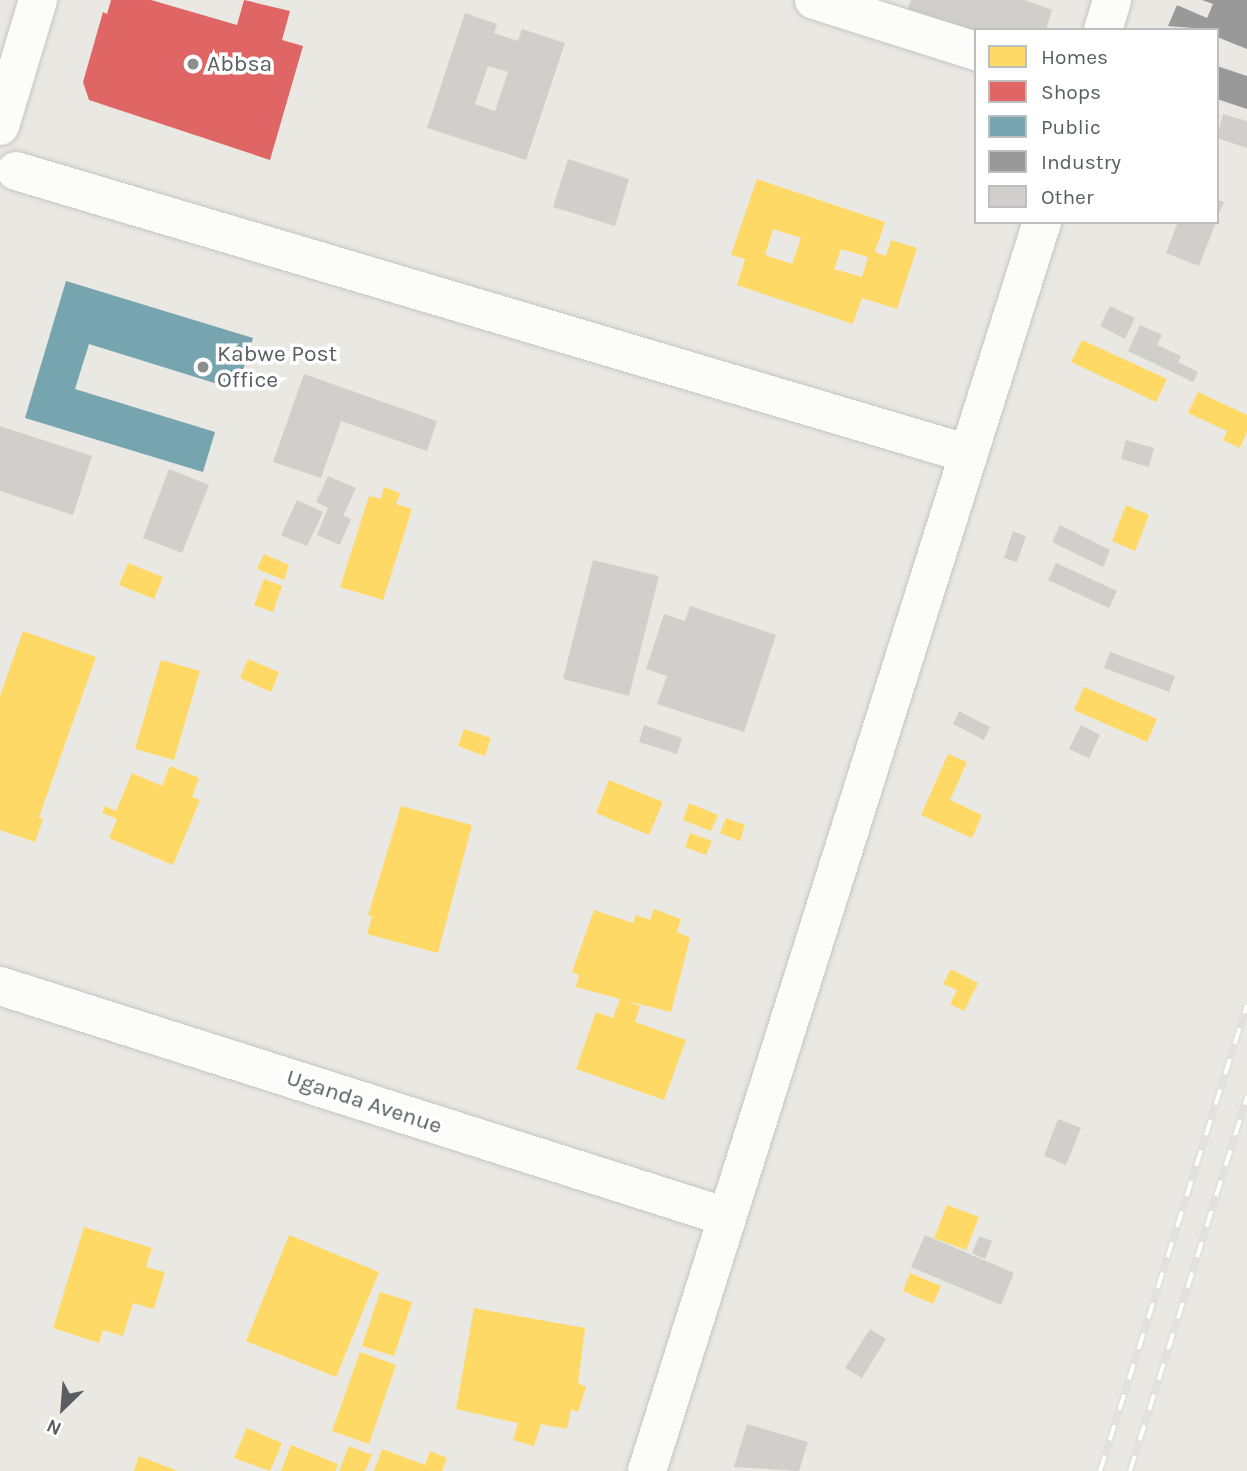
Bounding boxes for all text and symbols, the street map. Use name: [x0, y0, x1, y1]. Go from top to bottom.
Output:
legend: [974, 28, 1219, 224]
text: Homes: [1041, 45, 1108, 69]
place label: Abbsa: [207, 50, 272, 78]
marker: Abbsa: [185, 56, 201, 72]
text: Shops: [1041, 80, 1101, 104]
text: Public: [1041, 115, 1101, 139]
text: Industry: [1041, 150, 1121, 174]
text: Other: [1041, 185, 1094, 209]
place label: Kabwe Post Office: [217, 340, 337, 394]
marker: Kabwe Post Office: [195, 359, 211, 375]
street label: Uganda Avenue: [283, 1064, 445, 1140]
north arrow: [28, 1373, 98, 1443]
text: N: [43, 1414, 65, 1440]

